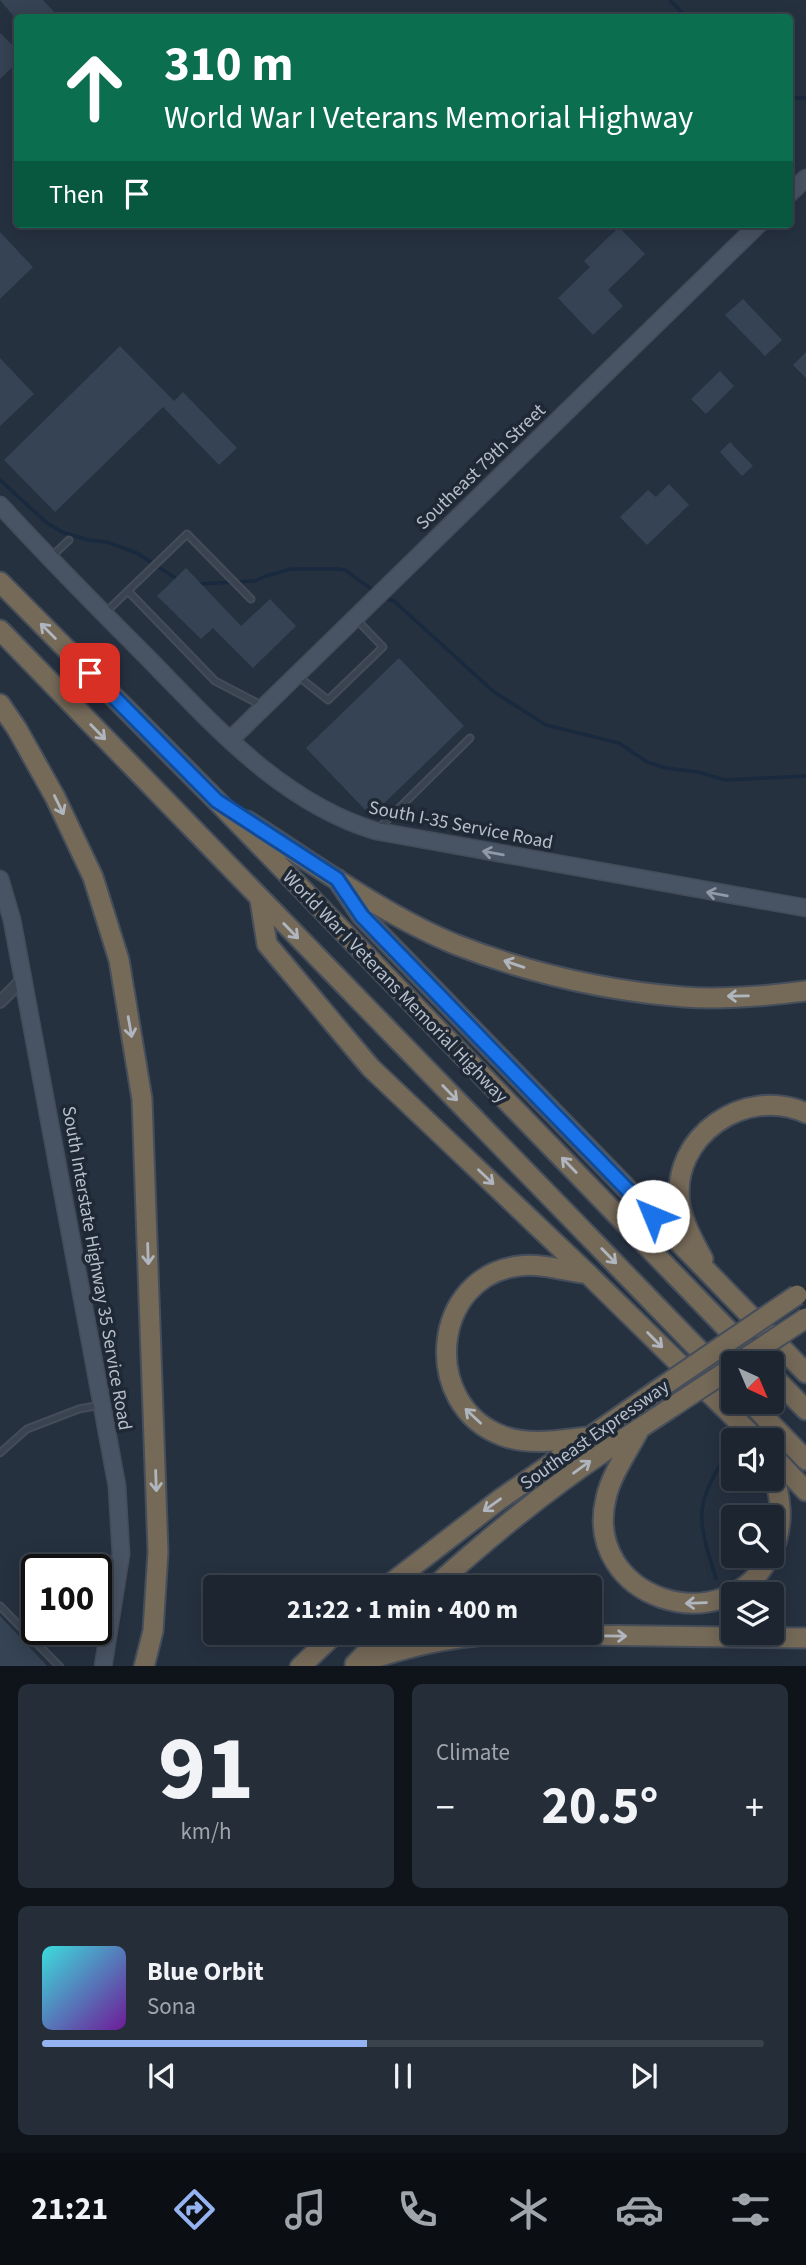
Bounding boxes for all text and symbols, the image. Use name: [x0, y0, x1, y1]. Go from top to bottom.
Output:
text: 310 m: [164, 30, 293, 100]
icon: ahead: [49, 42, 140, 133]
text: World War I Veterans Memorial Highway: [164, 95, 693, 141]
icon: arrive: [118, 175, 156, 213]
text: Then: [49, 176, 104, 213]
street label: Southeast 79th Street: [410, 398, 552, 536]
one-way arrow: [40, 622, 57, 639]
pin: [60, 643, 120, 703]
icon: arrive: [71, 654, 109, 692]
one-way arrow: [90, 723, 107, 740]
one-way arrow: [52, 794, 66, 815]
street label: South I-35 Service Road: [366, 794, 555, 857]
one-way arrow: [482, 846, 505, 859]
street label: World War I Veterans Memorial Highway: [276, 865, 514, 1110]
one-way arrow: [706, 887, 729, 900]
one-way arrow: [282, 922, 299, 939]
one-way arrow: [503, 957, 525, 970]
one-way arrow: [727, 989, 750, 1003]
one-way arrow: [124, 1015, 137, 1038]
one-way arrow: [441, 1085, 458, 1102]
street label: South Interstate Highway 35 Service Road: [55, 1104, 138, 1433]
one-way arrow: [560, 1157, 577, 1174]
one-way arrow: [477, 1168, 494, 1185]
position arrow: [616, 1179, 690, 1253]
one-way arrow: [141, 1242, 154, 1265]
one-way arrow: [600, 1247, 617, 1264]
one-way arrow: [646, 1331, 663, 1348]
north arrow: [721, 1351, 784, 1414]
map controls: [721, 1351, 784, 1645]
street label: Southeast Expressway: [515, 1374, 675, 1497]
one-way arrow: [464, 1408, 482, 1424]
button: sound: [721, 1428, 784, 1491]
one-way arrow: [572, 1460, 591, 1474]
one-way arrow: [149, 1469, 162, 1492]
one-way arrow: [483, 1498, 502, 1512]
button: search: [721, 1505, 784, 1568]
speed limit sign: 100: [21, 1554, 112, 1645]
button: layers: [721, 1582, 784, 1645]
text: 21:22 · 1 min · 400 m: [287, 1591, 518, 1628]
one-way arrow: [685, 1596, 708, 1609]
one-way arrow: [604, 1629, 627, 1642]
text: 91: [158, 1705, 254, 1834]
text: Climate: [436, 1736, 510, 1769]
text: 20.5°: [542, 1770, 658, 1844]
text: −: [436, 1781, 455, 1835]
text: +: [745, 1781, 764, 1835]
text: km/h: [180, 1815, 232, 1848]
text: Blue Orbit: [147, 1953, 264, 1990]
text: Sona: [147, 1990, 196, 2023]
icon: previous: [143, 2057, 181, 2095]
icon: pause: [384, 2057, 422, 2095]
icon: next: [625, 2057, 663, 2095]
icon: directions: [170, 2185, 219, 2234]
icon: music: [281, 2185, 330, 2234]
icon: phone: [393, 2185, 442, 2234]
icon: climate: [504, 2185, 553, 2234]
icon: car: [615, 2185, 664, 2234]
icon: filters: [726, 2185, 775, 2234]
text: 21:21: [31, 2186, 108, 2232]

